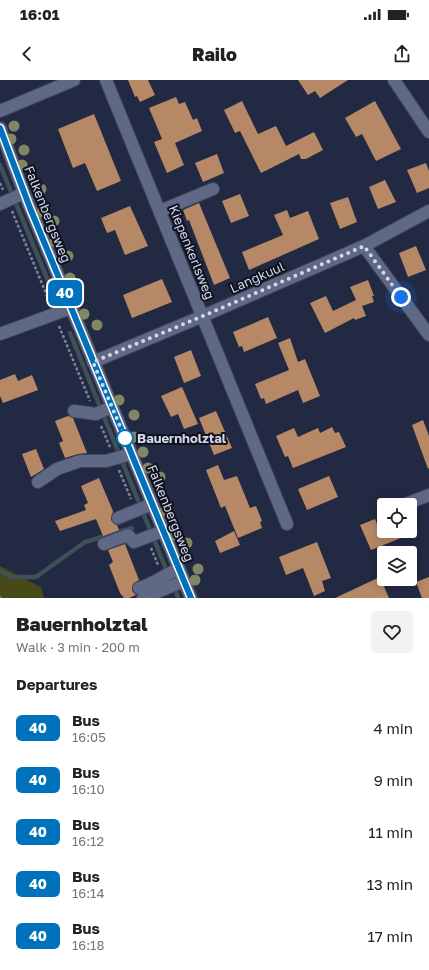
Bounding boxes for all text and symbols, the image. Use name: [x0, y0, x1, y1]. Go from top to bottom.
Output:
text: 16:01: [20, 5, 60, 23]
icon: back: [16, 43, 38, 65]
text: Railo: [192, 43, 237, 65]
icon: share: [391, 43, 413, 65]
street label: Falkenbergsweg: [21, 163, 75, 265]
street label: Kiepenkerlsweg: [166, 203, 218, 301]
street label: Langkuul: [227, 258, 287, 296]
line badge: 40: [47, 280, 83, 306]
text: 40: [56, 284, 74, 301]
your location: [391, 287, 411, 307]
marker: Bauernholztal: [116, 429, 134, 447]
place label: Bauernholztal: [137, 430, 227, 446]
street label: Falkenbergsweg: [144, 462, 198, 564]
map controls: [377, 498, 417, 586]
button: locate: [377, 498, 417, 538]
button: layers: [377, 546, 417, 586]
button: heart: [371, 611, 413, 653]
text: Bauernholztal: [16, 612, 148, 635]
text: Walk · 3 min · 200 m: [16, 639, 140, 655]
text: Departures: [16, 675, 97, 693]
text: Bus: [72, 711, 100, 729]
text: 40: [29, 719, 47, 736]
text: 4 min: [374, 719, 413, 737]
text: 16:05: [72, 729, 106, 745]
text: Bus: [72, 763, 100, 781]
text: 40: [29, 771, 47, 788]
text: 9 min: [374, 771, 413, 789]
text: 16:10: [72, 781, 104, 797]
text: Bus: [72, 815, 100, 833]
text: 40: [29, 823, 47, 840]
text: 11 min: [368, 823, 413, 841]
text: 16:12: [72, 833, 104, 849]
text: Bus: [72, 867, 100, 885]
text: 40: [29, 875, 47, 892]
text: 13 min: [367, 875, 413, 893]
text: 16:14: [72, 885, 104, 901]
text: Bus: [72, 919, 100, 937]
text: 40: [29, 927, 47, 944]
text: 17 min: [368, 927, 413, 945]
text: 16:18: [72, 937, 104, 953]

